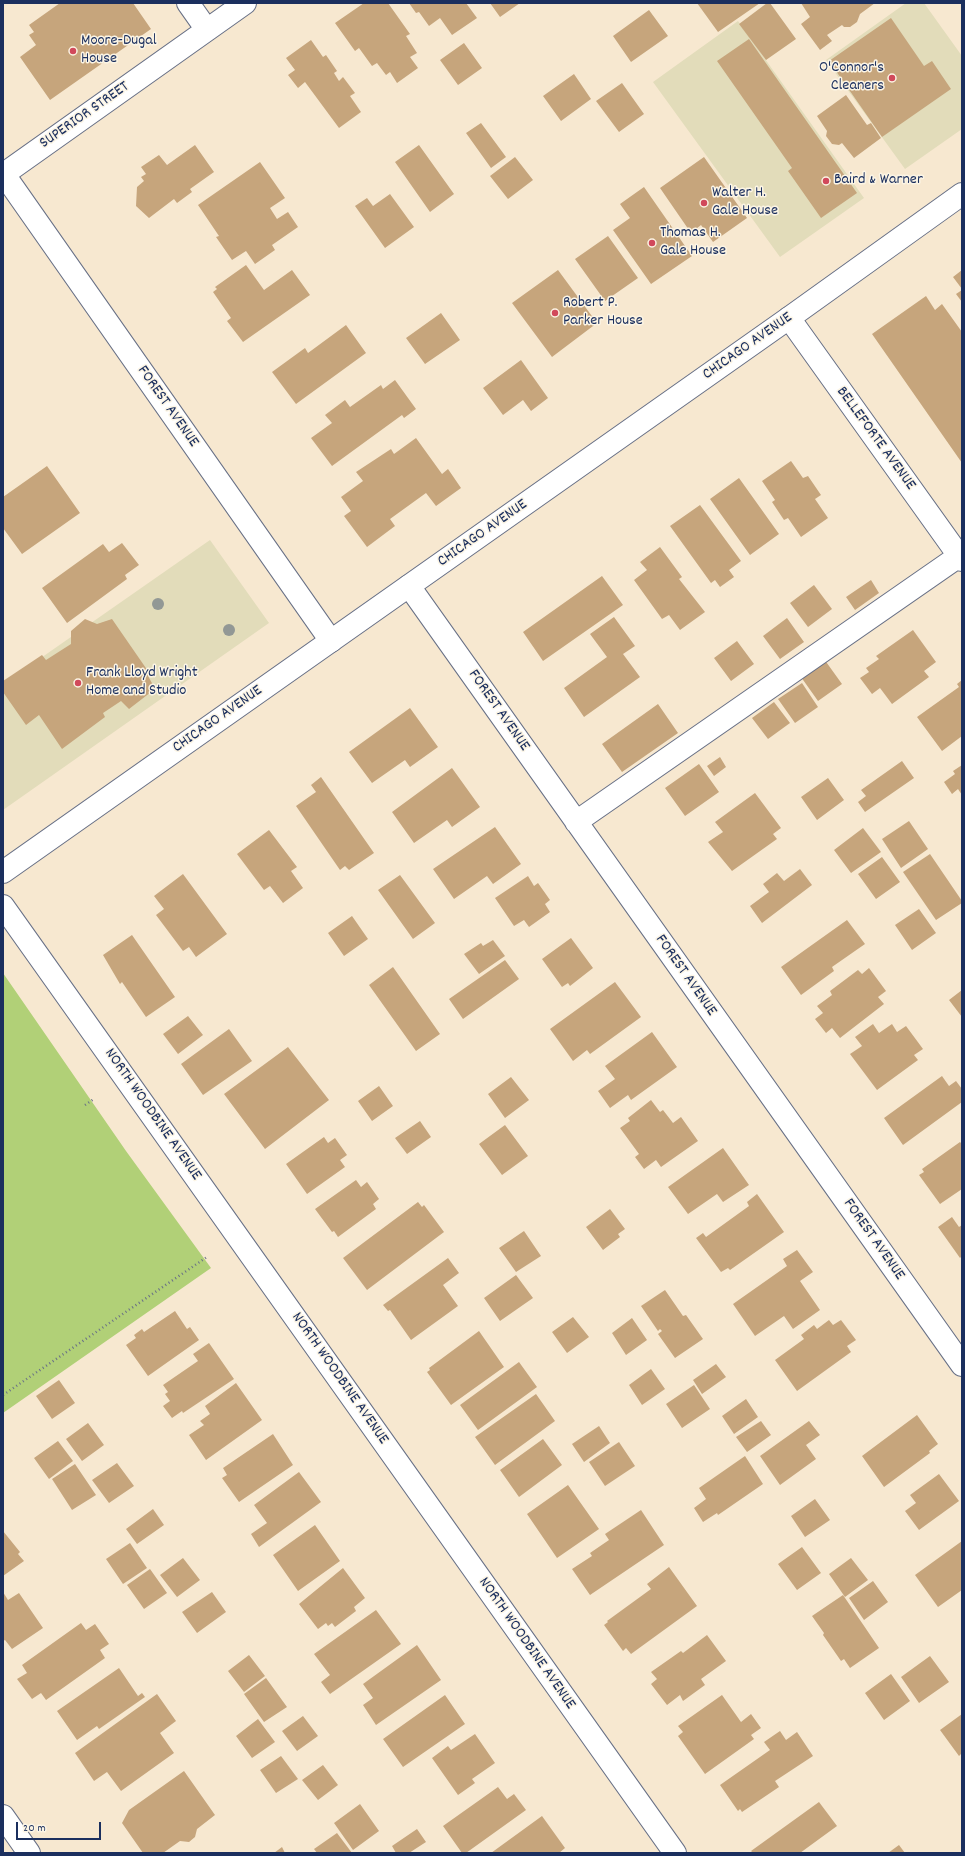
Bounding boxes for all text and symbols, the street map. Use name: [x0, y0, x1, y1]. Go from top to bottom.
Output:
place label: Moore-Dugal House: [81, 32, 157, 70]
marker: Moore-Dugal House: [68, 46, 78, 56]
place label: O'Connor's Cleaners: [819, 59, 884, 97]
marker: O'Connor's Cleaners: [887, 73, 897, 83]
street label: SUPERIOR STREET: [37, 78, 133, 154]
place label: Baird & Warner: [834, 171, 923, 191]
marker: Baird & Warner: [821, 176, 831, 186]
place label: Walter H. Gale House: [712, 184, 778, 222]
marker: Walter H. Gale House: [699, 198, 709, 208]
place label: Thomas H. Gale House: [660, 224, 726, 262]
marker: Thomas H. Gale House: [647, 238, 657, 248]
place label: Robert P. Parker House: [563, 294, 643, 332]
marker: Robert P. Parker House: [550, 308, 560, 318]
street label: CHICAGO AVENUE: [699, 309, 797, 385]
street label: FOREST AVENUE: [132, 363, 202, 451]
street label: BELLEFORTE AVENUE: [831, 384, 919, 494]
street label: CHICAGO AVENUE: [434, 496, 532, 572]
place label: Frank Lloyd Wright Home and Studio: [86, 664, 198, 702]
street label: FOREST AVENUE: [463, 667, 533, 755]
marker: Frank Lloyd Wright Home and Studio: [73, 678, 83, 688]
street label: CHICAGO AVENUE: [169, 682, 267, 758]
street label: FOREST AVENUE: [650, 932, 720, 1020]
street label: NORTH WOODBINE AVENUE: [99, 1045, 205, 1185]
street label: FOREST AVENUE: [838, 1196, 908, 1284]
street label: NORTH WOODBINE AVENUE: [286, 1309, 392, 1449]
street label: NORTH WOODBINE AVENUE: [473, 1574, 579, 1714]
scale bar: [18, 1814, 103, 1840]
text: 20 m: [23, 1820, 46, 1837]

